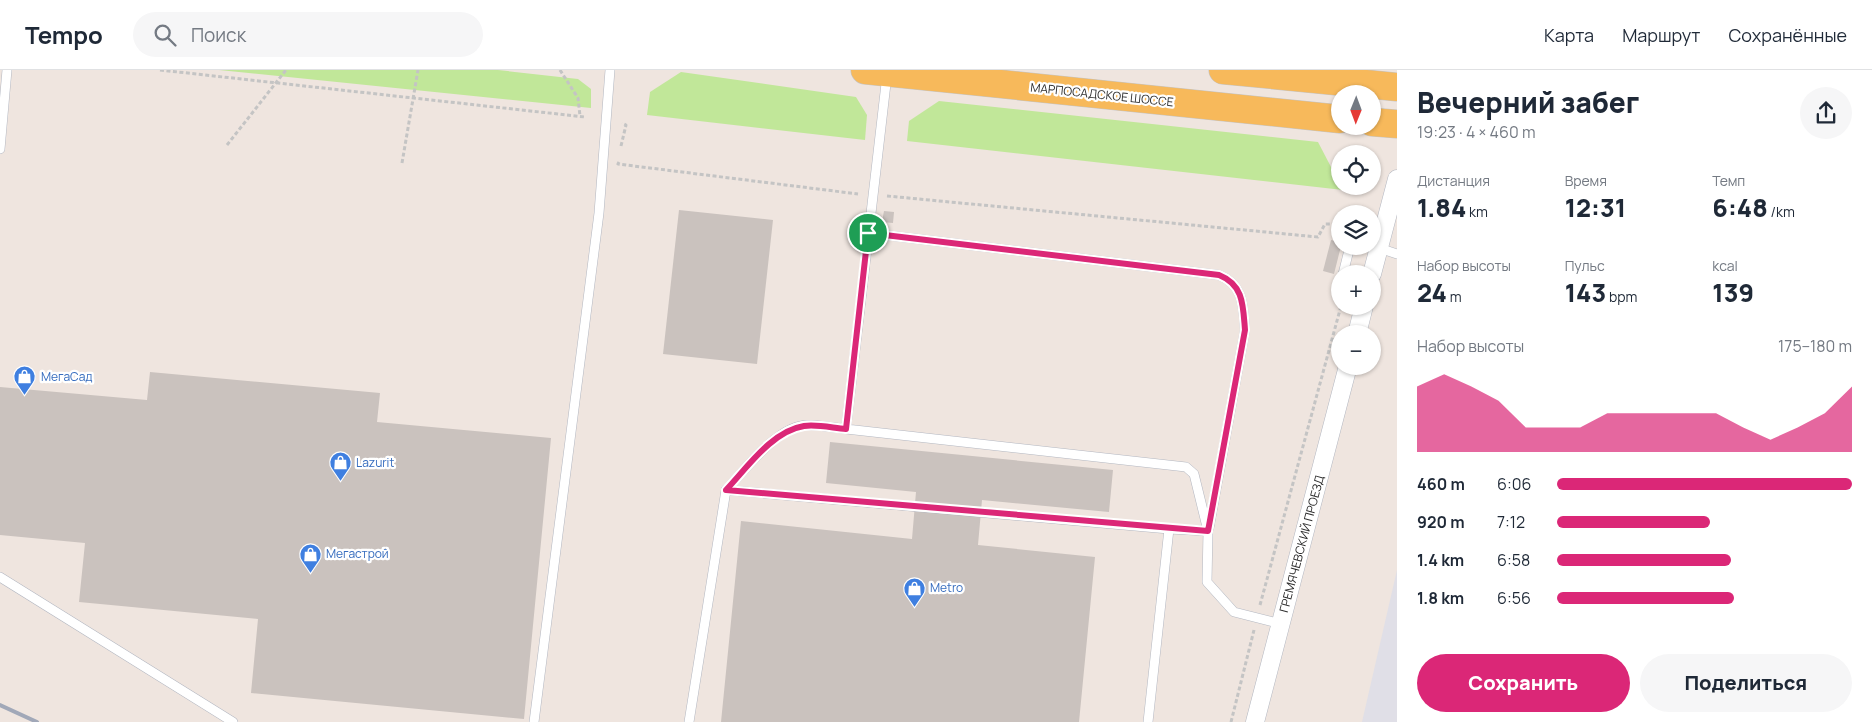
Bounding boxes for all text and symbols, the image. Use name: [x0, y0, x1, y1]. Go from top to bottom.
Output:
search box: [133, 12, 483, 57]
text: Tempo: [25, 18, 103, 51]
icon: search: [151, 21, 179, 49]
text: Поиск: [191, 22, 246, 48]
text: Карта: [1544, 23, 1594, 47]
text: Маршрут: [1622, 23, 1700, 47]
text: Сохранённые: [1728, 23, 1847, 47]
street label: МАРПОСАДСКОЕ ШОССЕ: [1030, 79, 1175, 110]
text: Вечерний забег: [1417, 83, 1639, 121]
north arrow: [1331, 85, 1381, 135]
map controls: [1331, 85, 1381, 375]
button: share: [1800, 87, 1852, 139]
text: 19:23 · 4 × 460 m: [1417, 121, 1535, 143]
button: locate: [1331, 145, 1381, 195]
text: Дистанция: [1417, 171, 1490, 190]
text: Время: [1565, 171, 1607, 190]
text: Темп: [1712, 171, 1745, 190]
text: 1.84: [1417, 190, 1466, 225]
text: 12:31: [1565, 190, 1626, 225]
text: 6:48: [1712, 190, 1768, 225]
text: km: [1466, 202, 1488, 221]
text: /km: [1768, 202, 1795, 221]
button: layers: [1331, 205, 1381, 255]
pin: [847, 212, 889, 254]
icon: arrive: [854, 219, 882, 247]
text: Набор высоты: [1417, 256, 1511, 275]
text: Пульс: [1565, 256, 1605, 275]
text: kcal: [1712, 256, 1738, 275]
button: +: [1331, 265, 1381, 315]
text: 24: [1417, 275, 1447, 310]
text: 143: [1565, 275, 1606, 310]
text: 139: [1712, 275, 1754, 310]
text: m: [1447, 287, 1462, 306]
text: bpm: [1606, 287, 1637, 306]
button: −: [1331, 325, 1381, 375]
text: Набор высоты: [1417, 335, 1524, 357]
text: 175–180 m: [1778, 335, 1852, 357]
shop icon: МегаСад: [13, 365, 37, 396]
place label: МегаСад: [41, 368, 93, 385]
shop icon: Lazurit: [328, 451, 352, 482]
place label: Lazurit: [356, 454, 394, 471]
street label: ГРЕМЯЧЕВСКИЙ ПРОЕЗД: [1275, 473, 1328, 614]
text: 460 m: [1417, 473, 1465, 495]
text: 6:06: [1497, 473, 1531, 495]
text: 920 m: [1417, 511, 1465, 533]
text: 7:12: [1497, 511, 1525, 533]
shop icon: Мегастрой: [298, 542, 322, 573]
place label: Мегастрой: [326, 545, 389, 562]
text: 1.4 km: [1417, 549, 1464, 571]
text: 6:58: [1497, 549, 1530, 571]
shop icon: Metro: [902, 576, 926, 607]
place label: Metro: [930, 579, 963, 596]
text: 1.8 km: [1417, 587, 1464, 609]
text: 6:56: [1497, 587, 1531, 609]
button: Сохранить: [1417, 654, 1630, 712]
button: Поделиться: [1640, 654, 1852, 712]

